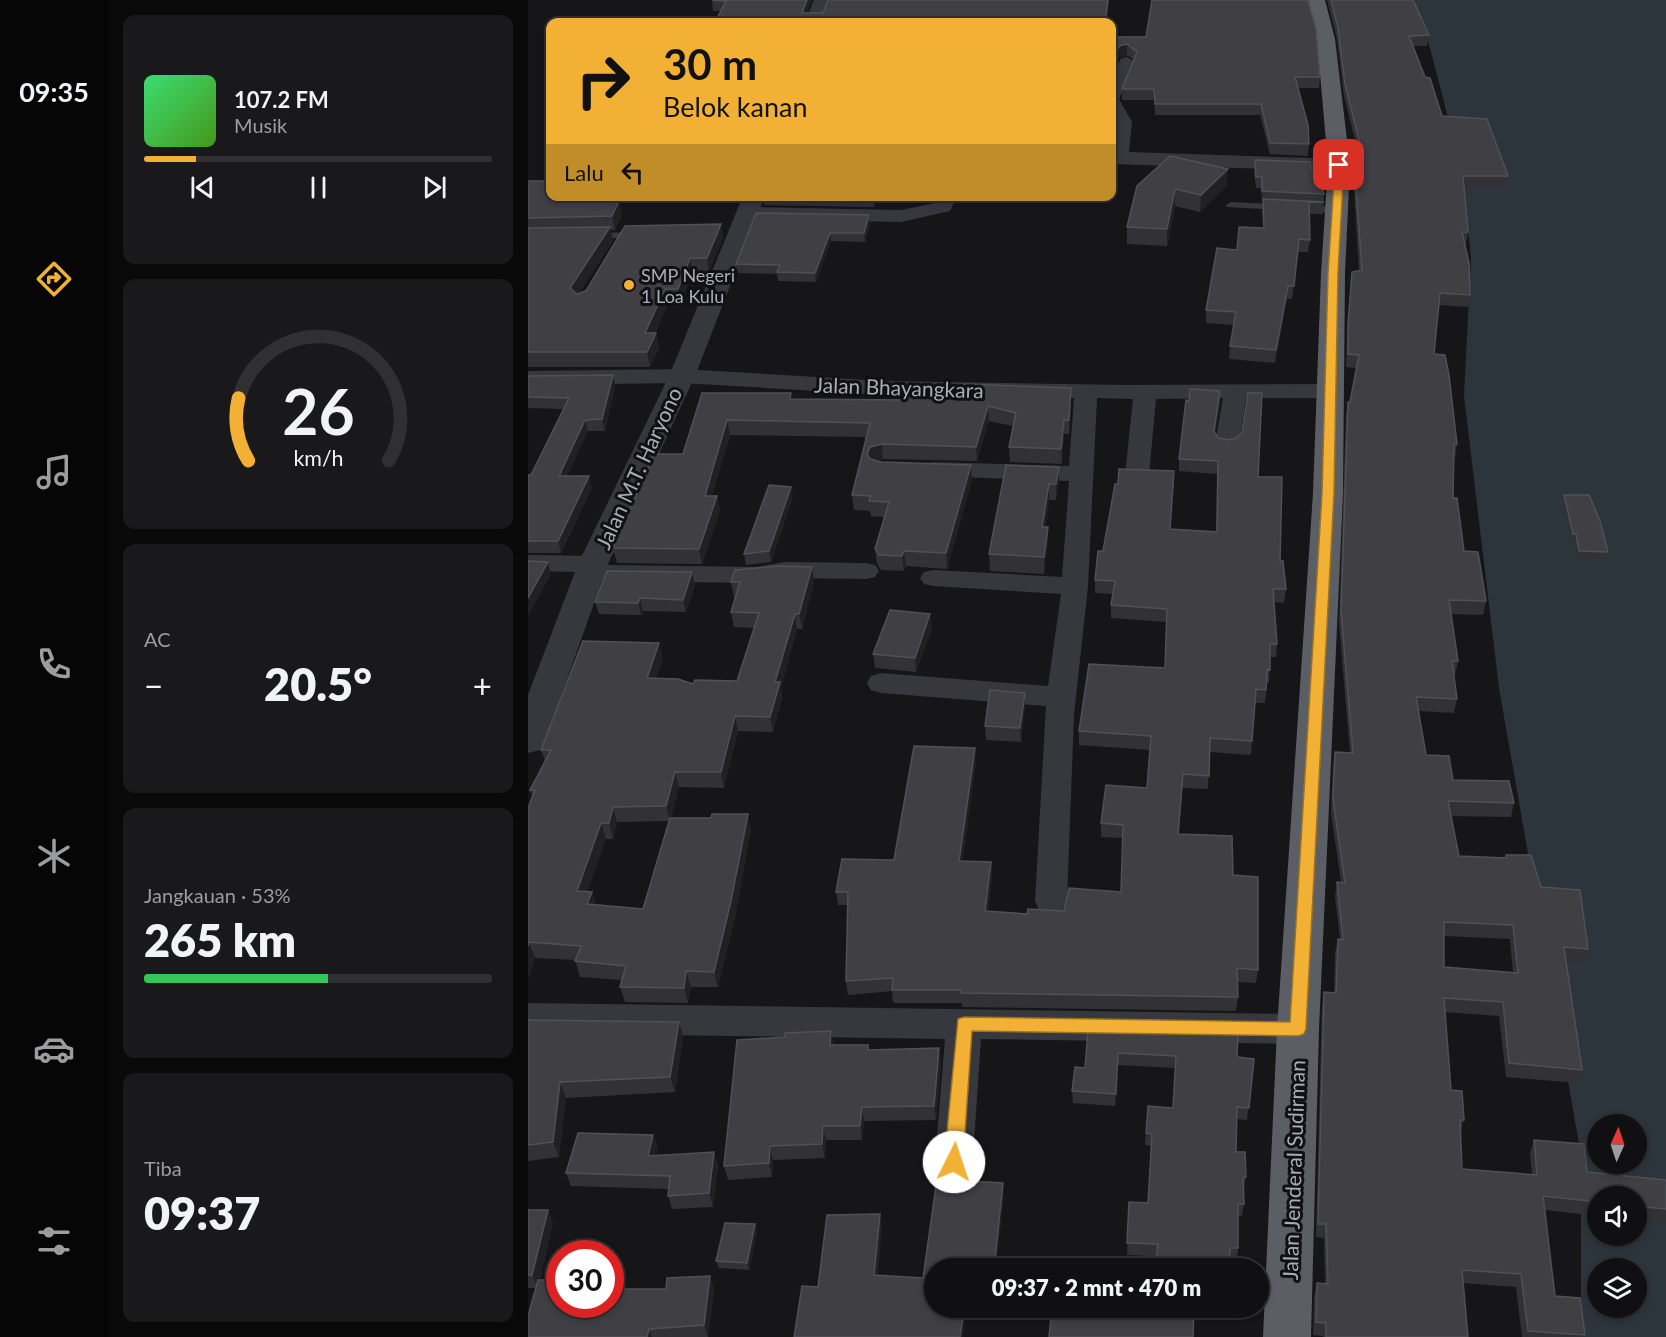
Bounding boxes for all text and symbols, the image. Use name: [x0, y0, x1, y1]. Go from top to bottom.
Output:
text: 30 m: [663, 39, 757, 89]
icon: right: [564, 42, 642, 120]
text: 09:35: [19, 75, 89, 108]
text: 107.2 FM: [234, 86, 329, 113]
text: Belok kanan: [663, 90, 808, 123]
text: Musik: [234, 113, 287, 137]
pin: [1313, 139, 1364, 190]
icon: arrive: [1322, 148, 1355, 181]
icon: left: [616, 156, 649, 189]
text: Lalu: [564, 159, 604, 186]
icon: previous: [186, 171, 219, 204]
icon: pause: [302, 171, 335, 204]
icon: next: [418, 171, 451, 204]
icon: directions: [33, 258, 75, 300]
place label: SMP Negeri 1 Loa Kulu: [641, 264, 735, 307]
marker: SMP Negeri 1 Loa Kulu: [622, 278, 636, 292]
street label: Jalan Bhayangkara: [814, 372, 984, 402]
text: 26: [282, 373, 354, 448]
street label: Jalan M.T. Haryono: [590, 383, 686, 553]
text: km/h: [293, 446, 343, 472]
icon: music: [33, 451, 75, 493]
text: AC: [144, 627, 171, 651]
icon: phone: [33, 643, 75, 685]
text: 20.5°: [264, 657, 372, 711]
text: −: [144, 665, 163, 705]
text: +: [473, 665, 492, 705]
icon: climate: [33, 835, 75, 877]
text: Jangkauan · 53%: [144, 883, 291, 907]
text: 265 km: [144, 913, 296, 967]
icon: car: [33, 1028, 75, 1070]
street label: Jalan Jenderal Sudirman: [1277, 1060, 1309, 1280]
north arrow: [1587, 1114, 1647, 1174]
map controls: [1587, 1114, 1647, 1318]
position arrow: [922, 1130, 986, 1194]
text: Tiba: [144, 1156, 182, 1180]
text: 09:37: [144, 1186, 260, 1240]
button: sound: [1587, 1186, 1647, 1246]
icon: filters: [33, 1220, 75, 1262]
speed limit sign: 30: [546, 1240, 624, 1318]
button: layers: [1587, 1258, 1647, 1318]
text: 09:37 · 2 mnt · 470 m: [992, 1274, 1201, 1301]

